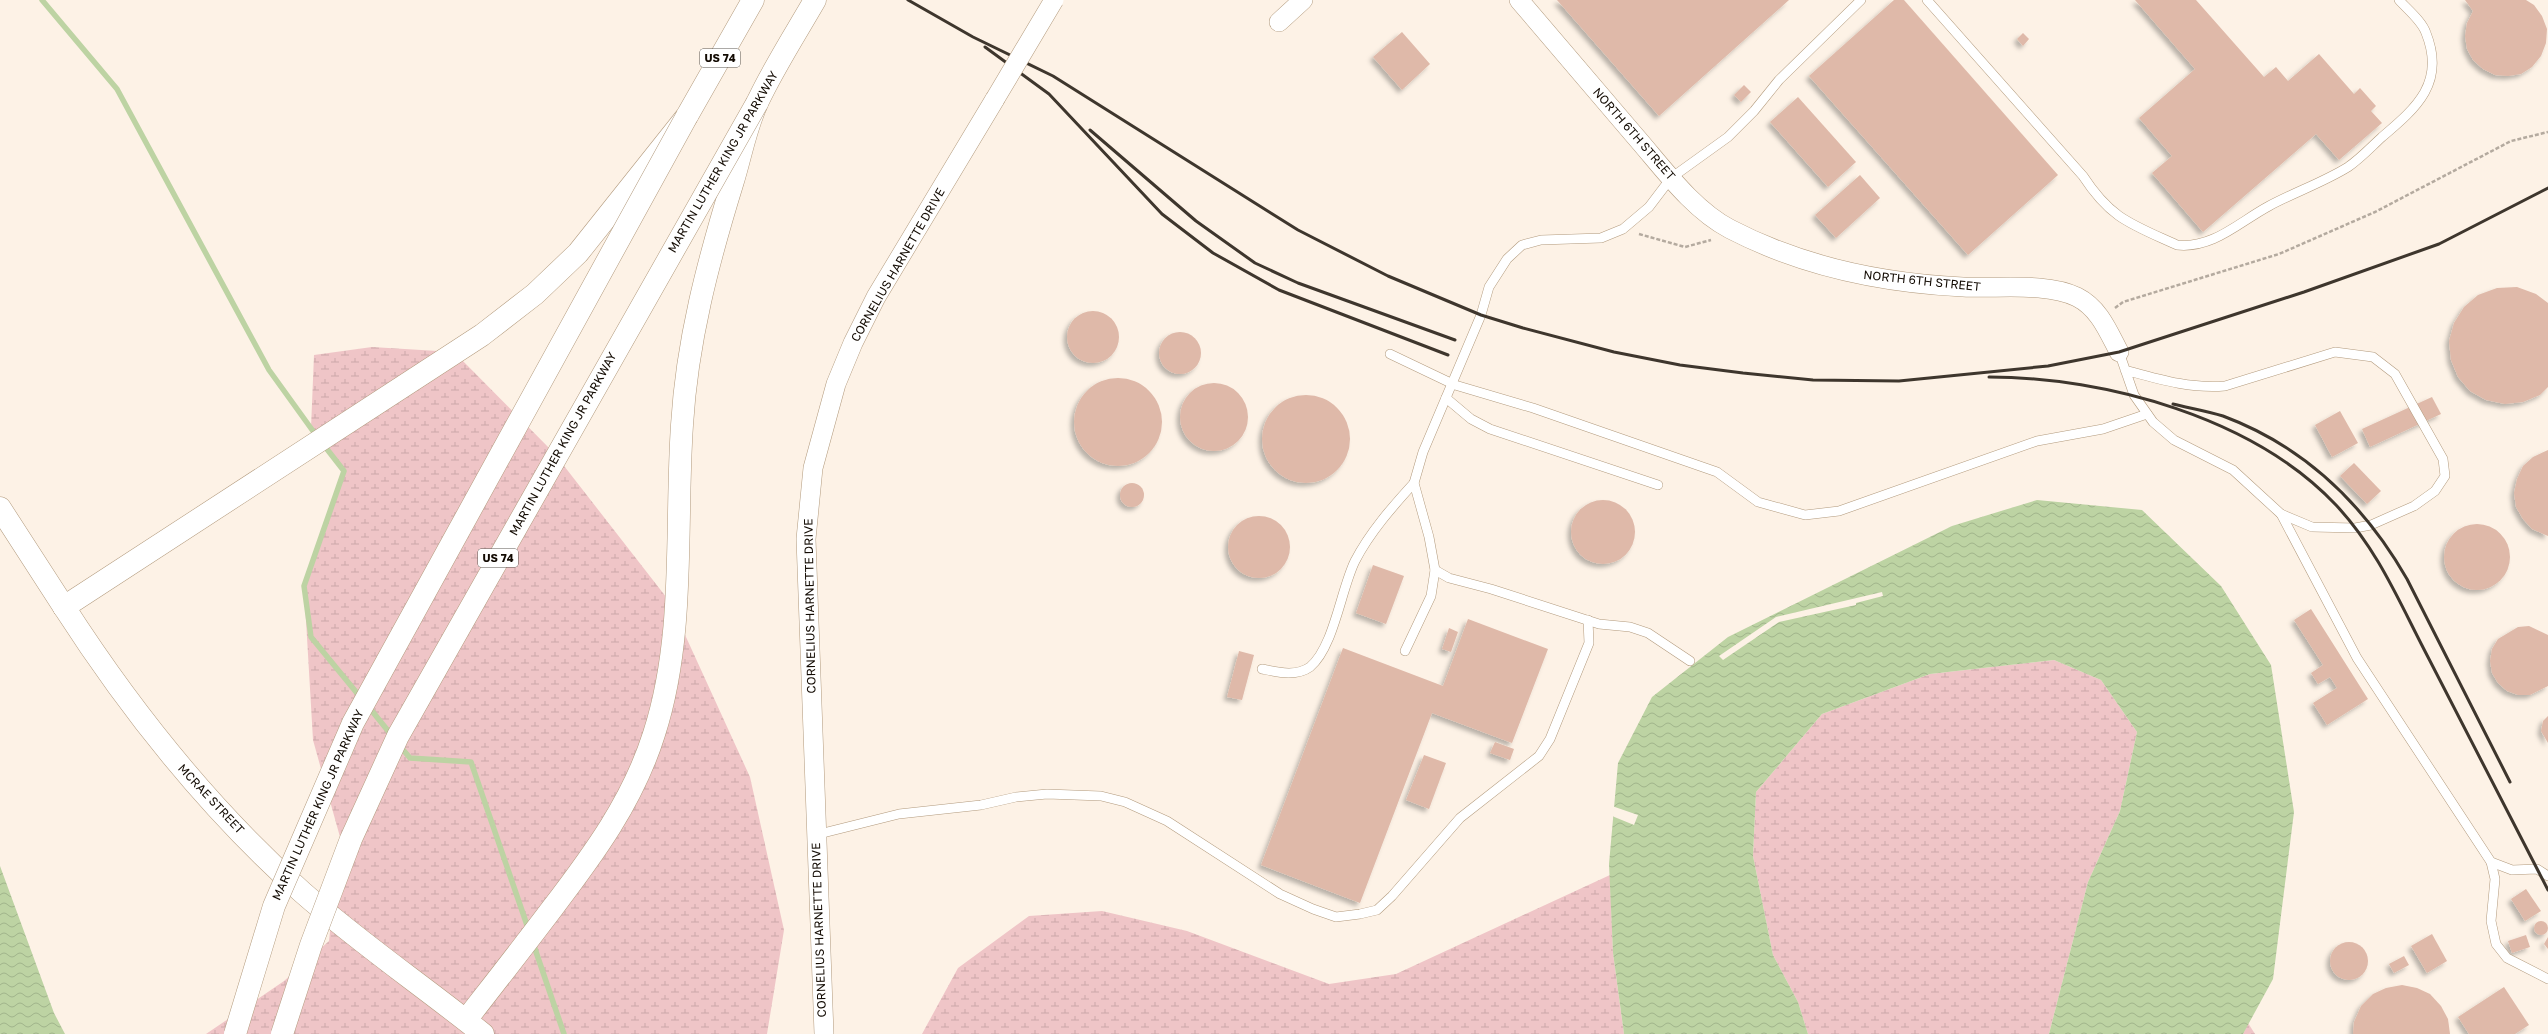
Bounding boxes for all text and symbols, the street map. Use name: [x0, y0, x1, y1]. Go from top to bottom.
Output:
road number: US 74: [700, 49, 740, 67]
street label: MARTIN LUTHER KING JR PARKWAY: [664, 68, 781, 255]
street label: NORTH 6TH STREET: [1590, 84, 1679, 183]
street label: CORNELIUS HARNETTE DRIVE: [847, 185, 948, 344]
street label: NORTH 6TH STREET: [1863, 267, 1982, 294]
street label: MARTIN LUTHER KING JR PARKWAY: [506, 349, 620, 538]
street label: CORNELIUS HARNETTE DRIVE: [800, 518, 819, 694]
road number: US 74: [478, 549, 518, 567]
street label: MARTIN LUTHER KING JR PARKWAY: [269, 707, 367, 903]
street label: MCRAE STREET: [175, 760, 248, 837]
street label: CORNELIUS HARNETTE DRIVE: [808, 842, 829, 1018]

